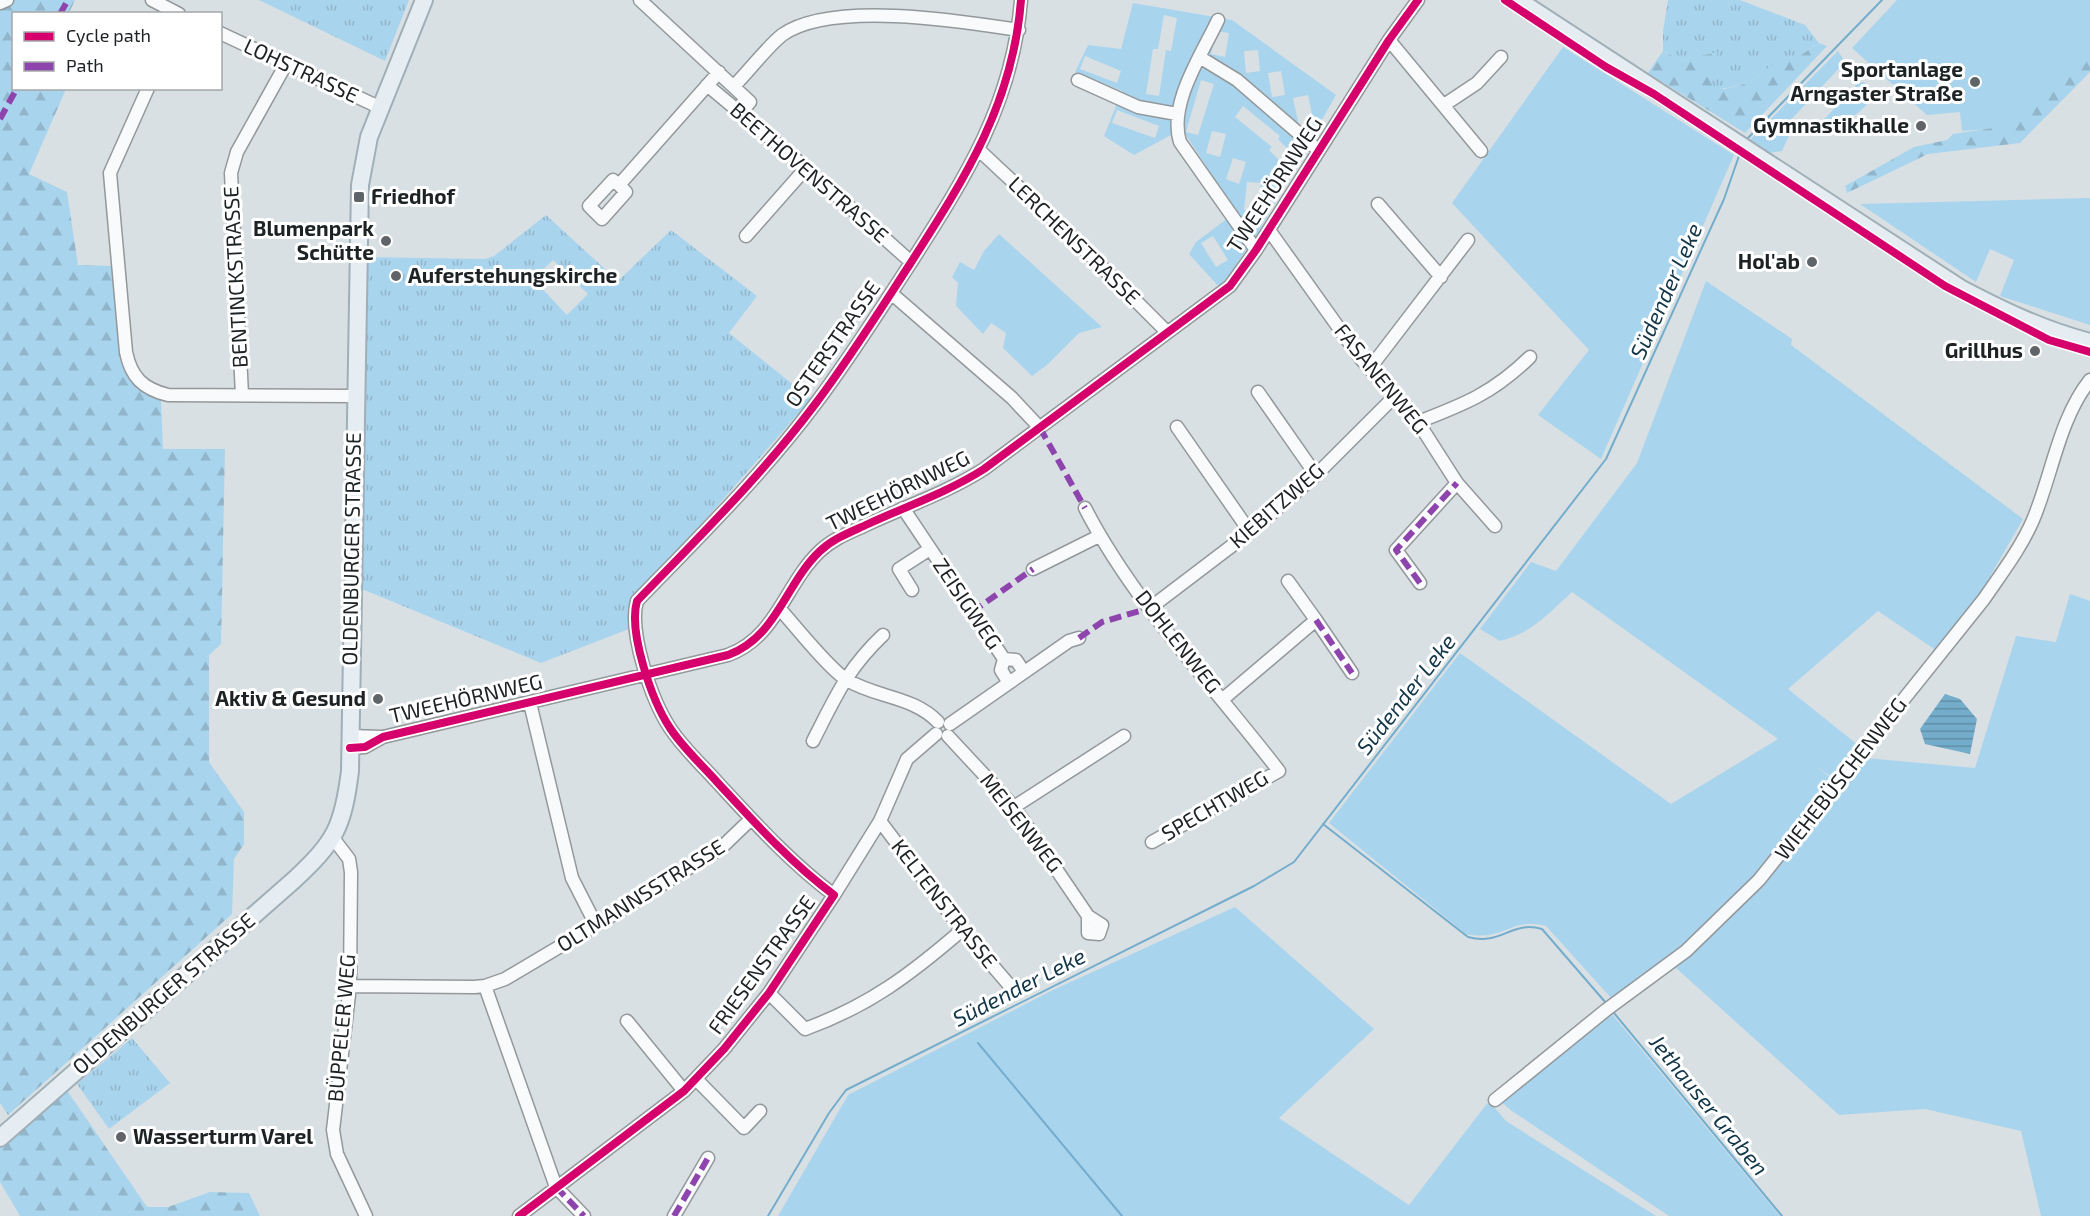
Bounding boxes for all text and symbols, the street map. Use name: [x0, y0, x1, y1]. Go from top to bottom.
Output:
legend: [12, 12, 222, 90]
text: Cycle path: [66, 24, 151, 46]
street label: LOHSTRASSE: [240, 32, 363, 107]
text: Path: [66, 54, 104, 76]
place label: Sportanlage Arngaster Straße: [1791, 56, 1963, 105]
marker: Sportanlage Arngaster Straße: [1968, 75, 1982, 89]
street label: BEETHOVENSTRASSE: [726, 96, 894, 247]
street label: TWEEHÖRNWEG: [1221, 112, 1327, 256]
place label: Gymnastikhalle: [1753, 112, 1909, 138]
marker: Gymnastikhalle: [1914, 119, 1928, 133]
street label: LERCHENSTRASSE: [1004, 171, 1146, 309]
place label: Friedhof: [371, 183, 456, 208]
street label: BENTINCKSTRASSE: [217, 186, 252, 369]
marker: Friedhof: [352, 190, 366, 204]
place label: Blumenpark Schütte: [253, 215, 374, 264]
water label: Südender Leke: [1624, 219, 1707, 362]
marker: Blumenpark Schütte: [379, 234, 393, 248]
place label: Hol'ab: [1738, 248, 1800, 273]
marker: Hol'ab: [1805, 255, 1819, 269]
place label: Auferstehungskirche: [408, 262, 618, 287]
marker: Auferstehungskirche: [389, 269, 403, 283]
street label: OSTERSTRASSE: [779, 275, 884, 411]
street label: FASANENWEG: [1330, 318, 1434, 438]
place label: Grillhus: [1945, 337, 2023, 362]
marker: Grillhus: [2028, 344, 2042, 358]
street label: OLDENBURGER STRASSE: [336, 432, 365, 666]
street label: TWEEHÖRNWEG: [822, 444, 973, 535]
street label: KIEBITZWEG: [1224, 457, 1328, 553]
street label: ZEISIGWEG: [929, 553, 1008, 653]
street label: DOHLENWEG: [1131, 584, 1227, 698]
water label: Südender Leke: [1350, 628, 1460, 759]
street label: TWEEHÖRNWEG: [387, 668, 545, 727]
place label: Aktiv & Gesund: [215, 685, 366, 710]
marker: Aktiv & Gesund: [371, 692, 385, 706]
street label: WIEHEBÜSCHENWEG: [1769, 692, 1911, 864]
street label: SPECHTWEG: [1157, 764, 1272, 845]
street label: MEISENWEG: [976, 768, 1069, 877]
street label: OLTMANNSSTRASSE: [552, 833, 729, 956]
street label: KELTENSTRASSE: [887, 834, 1003, 973]
street label: FRIESENSTRASSE: [702, 890, 819, 1038]
street label: OLDENBURGER STRASSE: [67, 907, 259, 1079]
water label: Südender Leke: [948, 941, 1089, 1031]
street label: BÜPPELER WEG: [322, 953, 359, 1103]
water label: Jethauser Graben: [1644, 1028, 1774, 1180]
place label: Wasserturm Varel: [133, 1123, 313, 1148]
marker: Wasserturm Varel: [114, 1130, 128, 1144]

